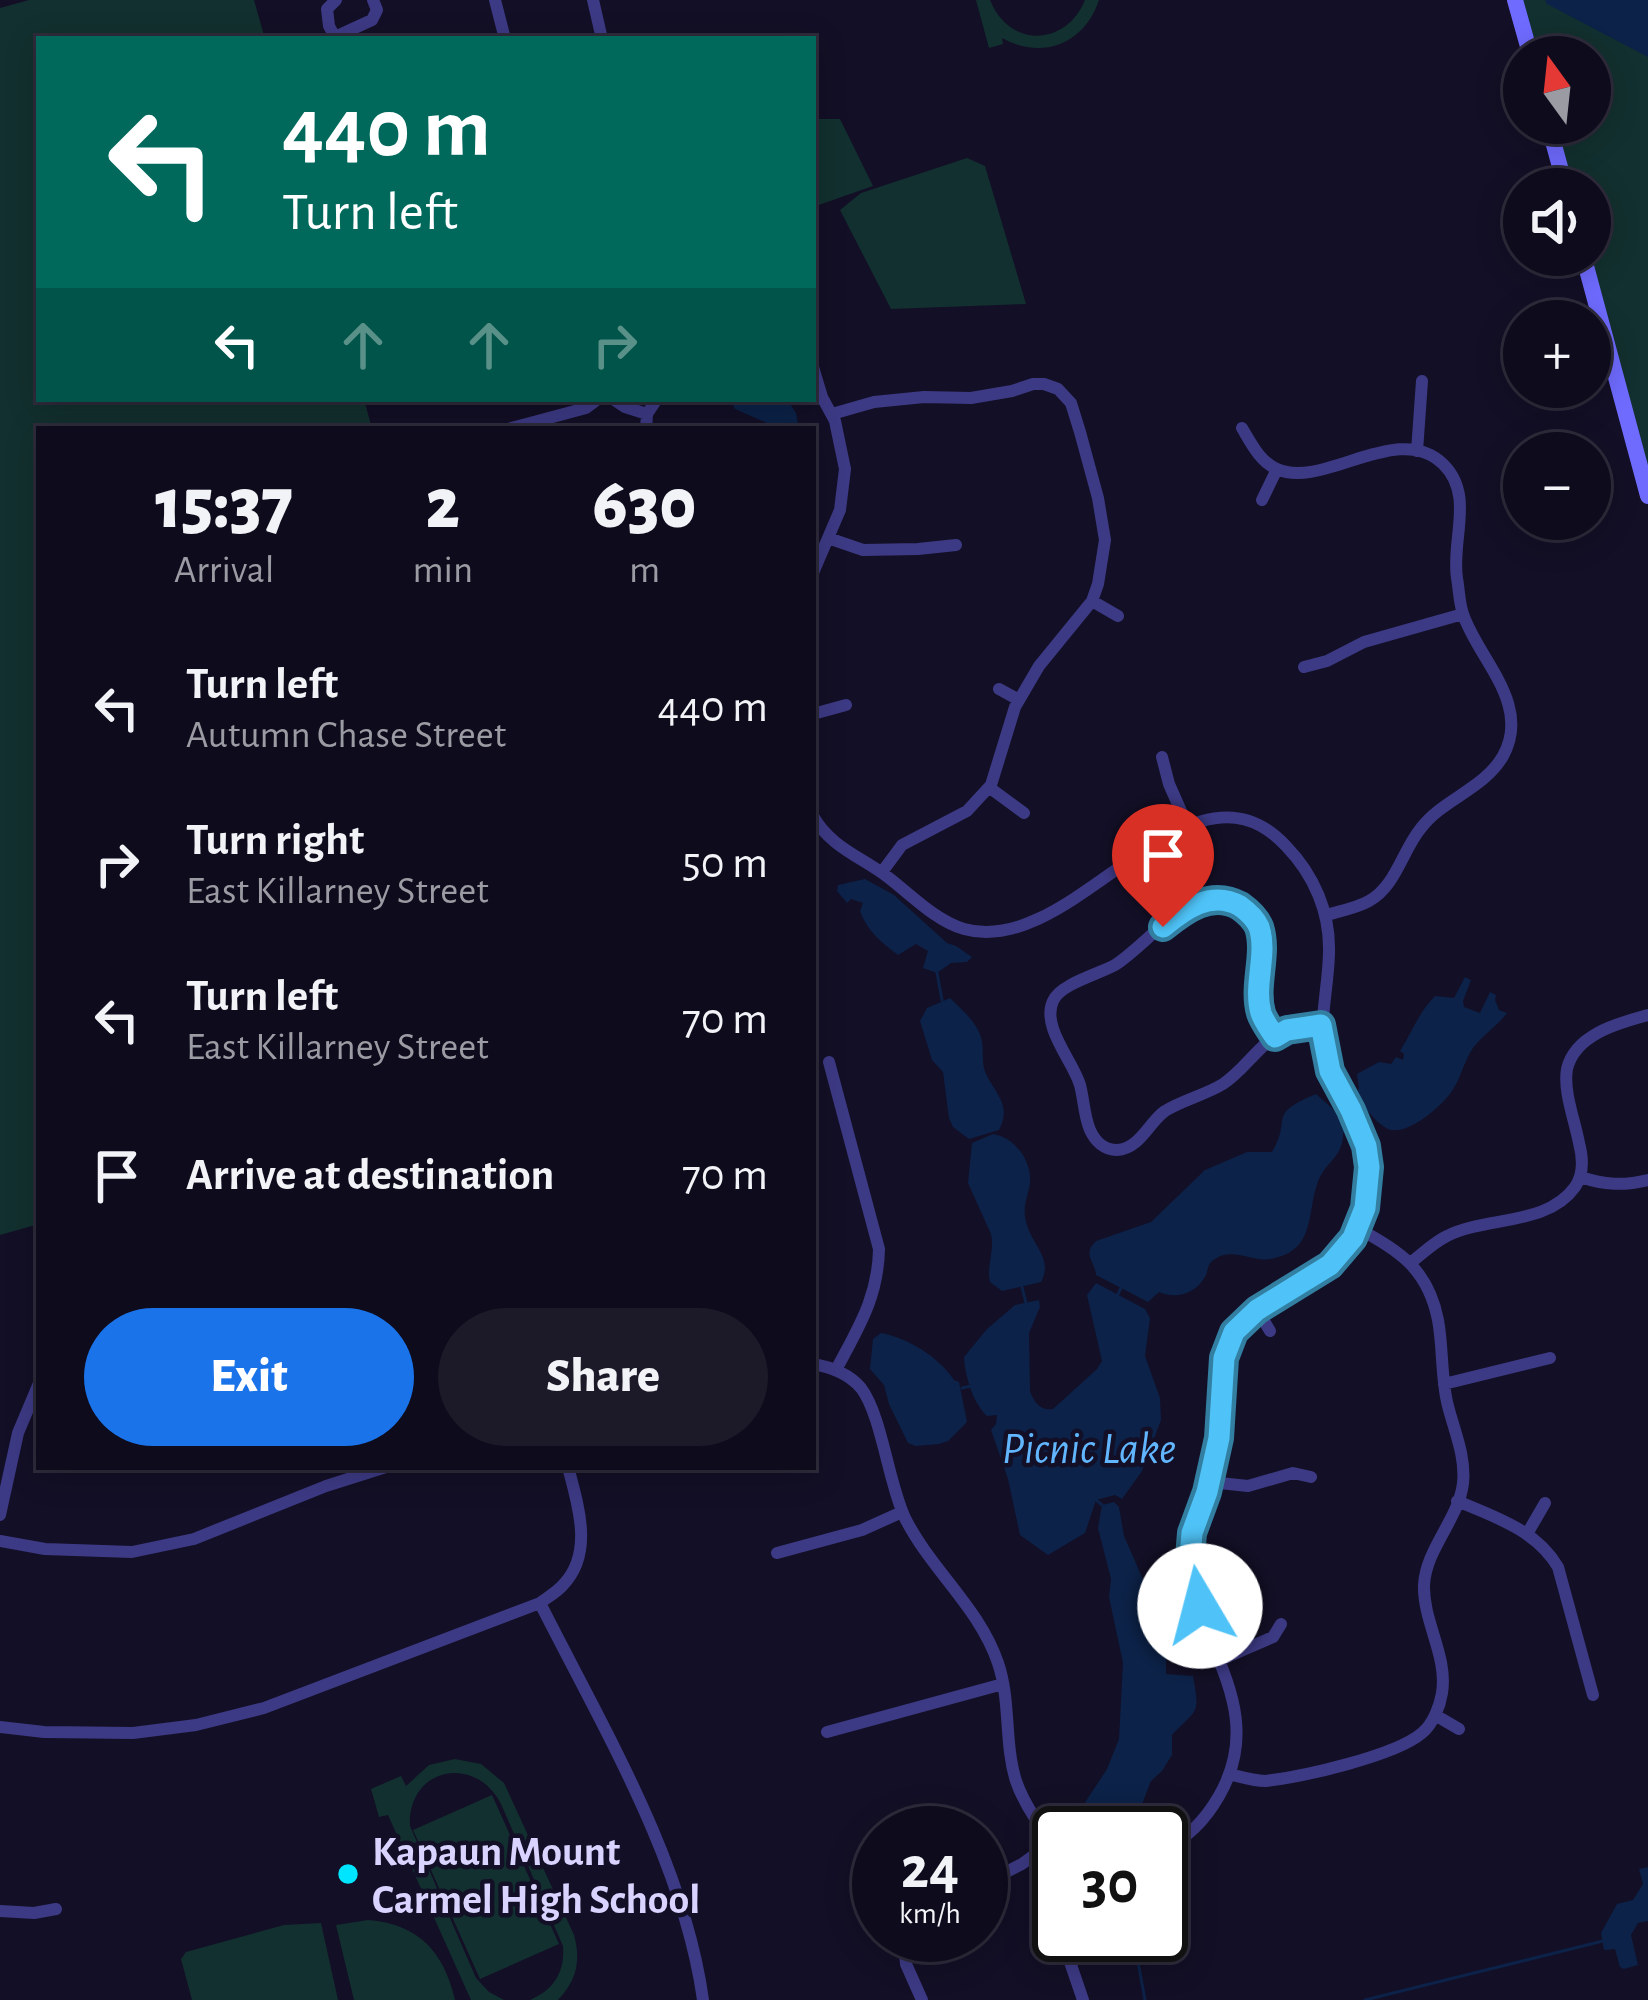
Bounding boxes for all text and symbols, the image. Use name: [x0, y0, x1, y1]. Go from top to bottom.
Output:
north arrow: [1503, 36, 1611, 144]
map controls: [1503, 36, 1611, 540]
icon: left: [84, 84, 240, 240]
text: 440 m: [282, 88, 491, 172]
button: sound: [1503, 168, 1611, 276]
text: Turn left: [282, 186, 458, 240]
button: +: [1503, 300, 1611, 408]
icon: left: [204, 312, 270, 378]
icon: ahead: [330, 312, 396, 378]
icon: ahead: [456, 312, 522, 378]
icon: right: [582, 312, 648, 378]
button: −: [1503, 432, 1611, 540]
text: 15:37: [155, 469, 293, 541]
text: 2: [426, 469, 460, 541]
text: 630: [592, 469, 697, 541]
text: Arrival: [174, 551, 274, 590]
text: min: [412, 551, 473, 590]
text: m: [629, 551, 660, 590]
text: Turn left: [186, 662, 338, 707]
icon: left: [84, 675, 150, 741]
text: 440 m: [658, 685, 768, 730]
text: Autumn Chase Street: [186, 716, 506, 755]
pin: [1112, 804, 1214, 927]
text: Turn right: [186, 818, 364, 863]
icon: arrive: [1130, 822, 1196, 888]
icon: right: [84, 831, 150, 897]
text: 50 m: [682, 841, 768, 886]
text: East Killarney Street: [186, 872, 489, 911]
text: Turn left: [186, 974, 338, 1019]
icon: left: [84, 987, 150, 1053]
text: 70 m: [682, 997, 768, 1042]
text: East Killarney Street: [186, 1028, 489, 1067]
icon: arrive: [84, 1143, 150, 1209]
text: Arrive at destination: [186, 1153, 554, 1198]
text: 70 m: [682, 1153, 768, 1198]
button: Exit: [84, 1308, 414, 1446]
button: Share: [438, 1308, 768, 1446]
water label: Picnic Lake: [1002, 1427, 1176, 1472]
position arrow: [1137, 1543, 1263, 1669]
speed limit sign: 30: [1032, 1806, 1188, 1962]
place label: Kapaun Mount Carmel High School: [372, 1831, 700, 1921]
text: 24: [901, 1839, 959, 1899]
marker: Kapaun Mount Carmel High School: [335, 1861, 361, 1887]
text: km/h: [899, 1899, 961, 1929]

